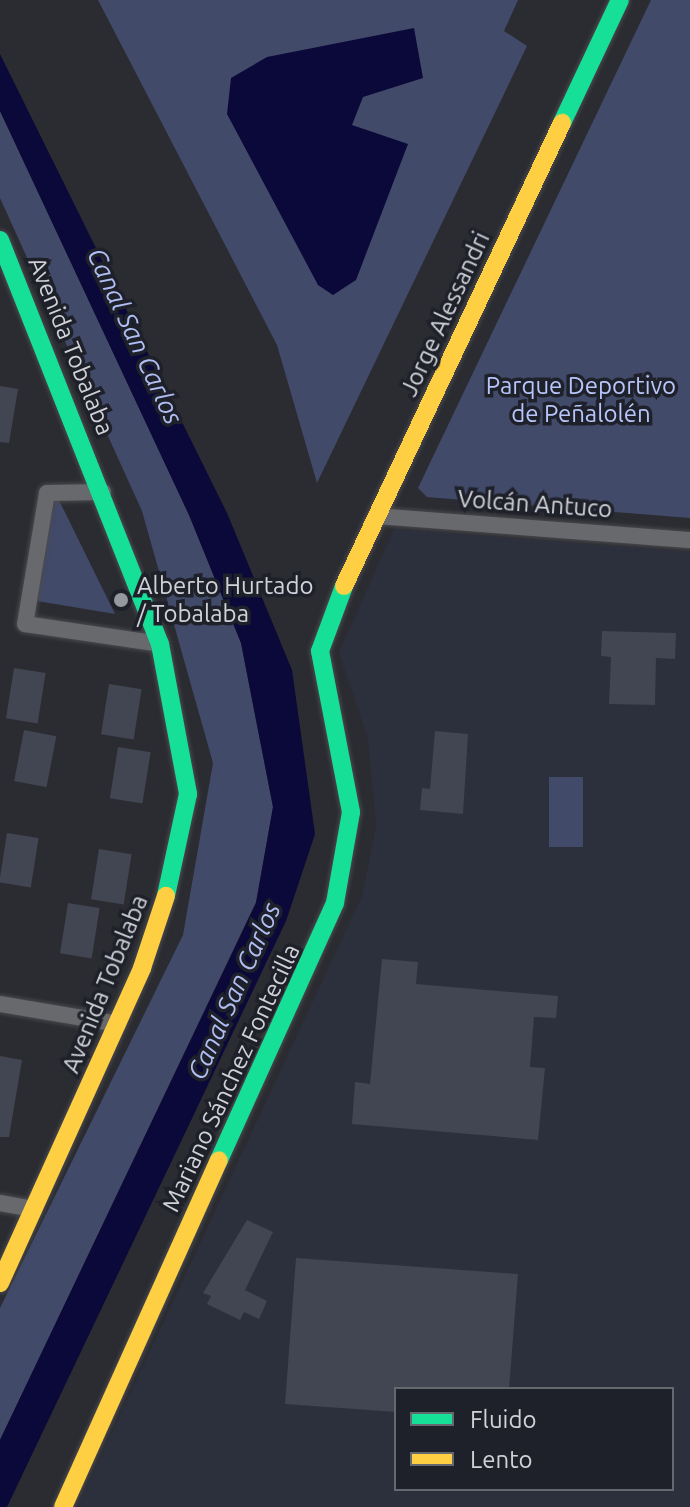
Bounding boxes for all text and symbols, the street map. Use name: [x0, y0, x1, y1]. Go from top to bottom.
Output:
street label: Jorge Alessandri: [394, 227, 496, 401]
water label: Canal San Carlos: [81, 243, 189, 429]
street label: Avenida Tobalaba: [22, 253, 120, 439]
park label: Parque Deportivo de Peñalolén: [486, 372, 676, 428]
street label: Volcán Antuco: [457, 484, 613, 524]
place label: Alberto Hurtado / Tobalaba: [137, 572, 314, 628]
marker: Alberto Hurtado / Tobalaba: [112, 591, 130, 609]
street label: Avenida Tobalaba: [56, 891, 154, 1077]
water label: Canal San Carlos: [181, 898, 287, 1084]
street label: Mariano Sánchez Fontecilla: [156, 940, 306, 1216]
legend: [394, 1387, 674, 1491]
text: Fluido: [470, 1406, 537, 1433]
text: Lento: [470, 1446, 533, 1473]

